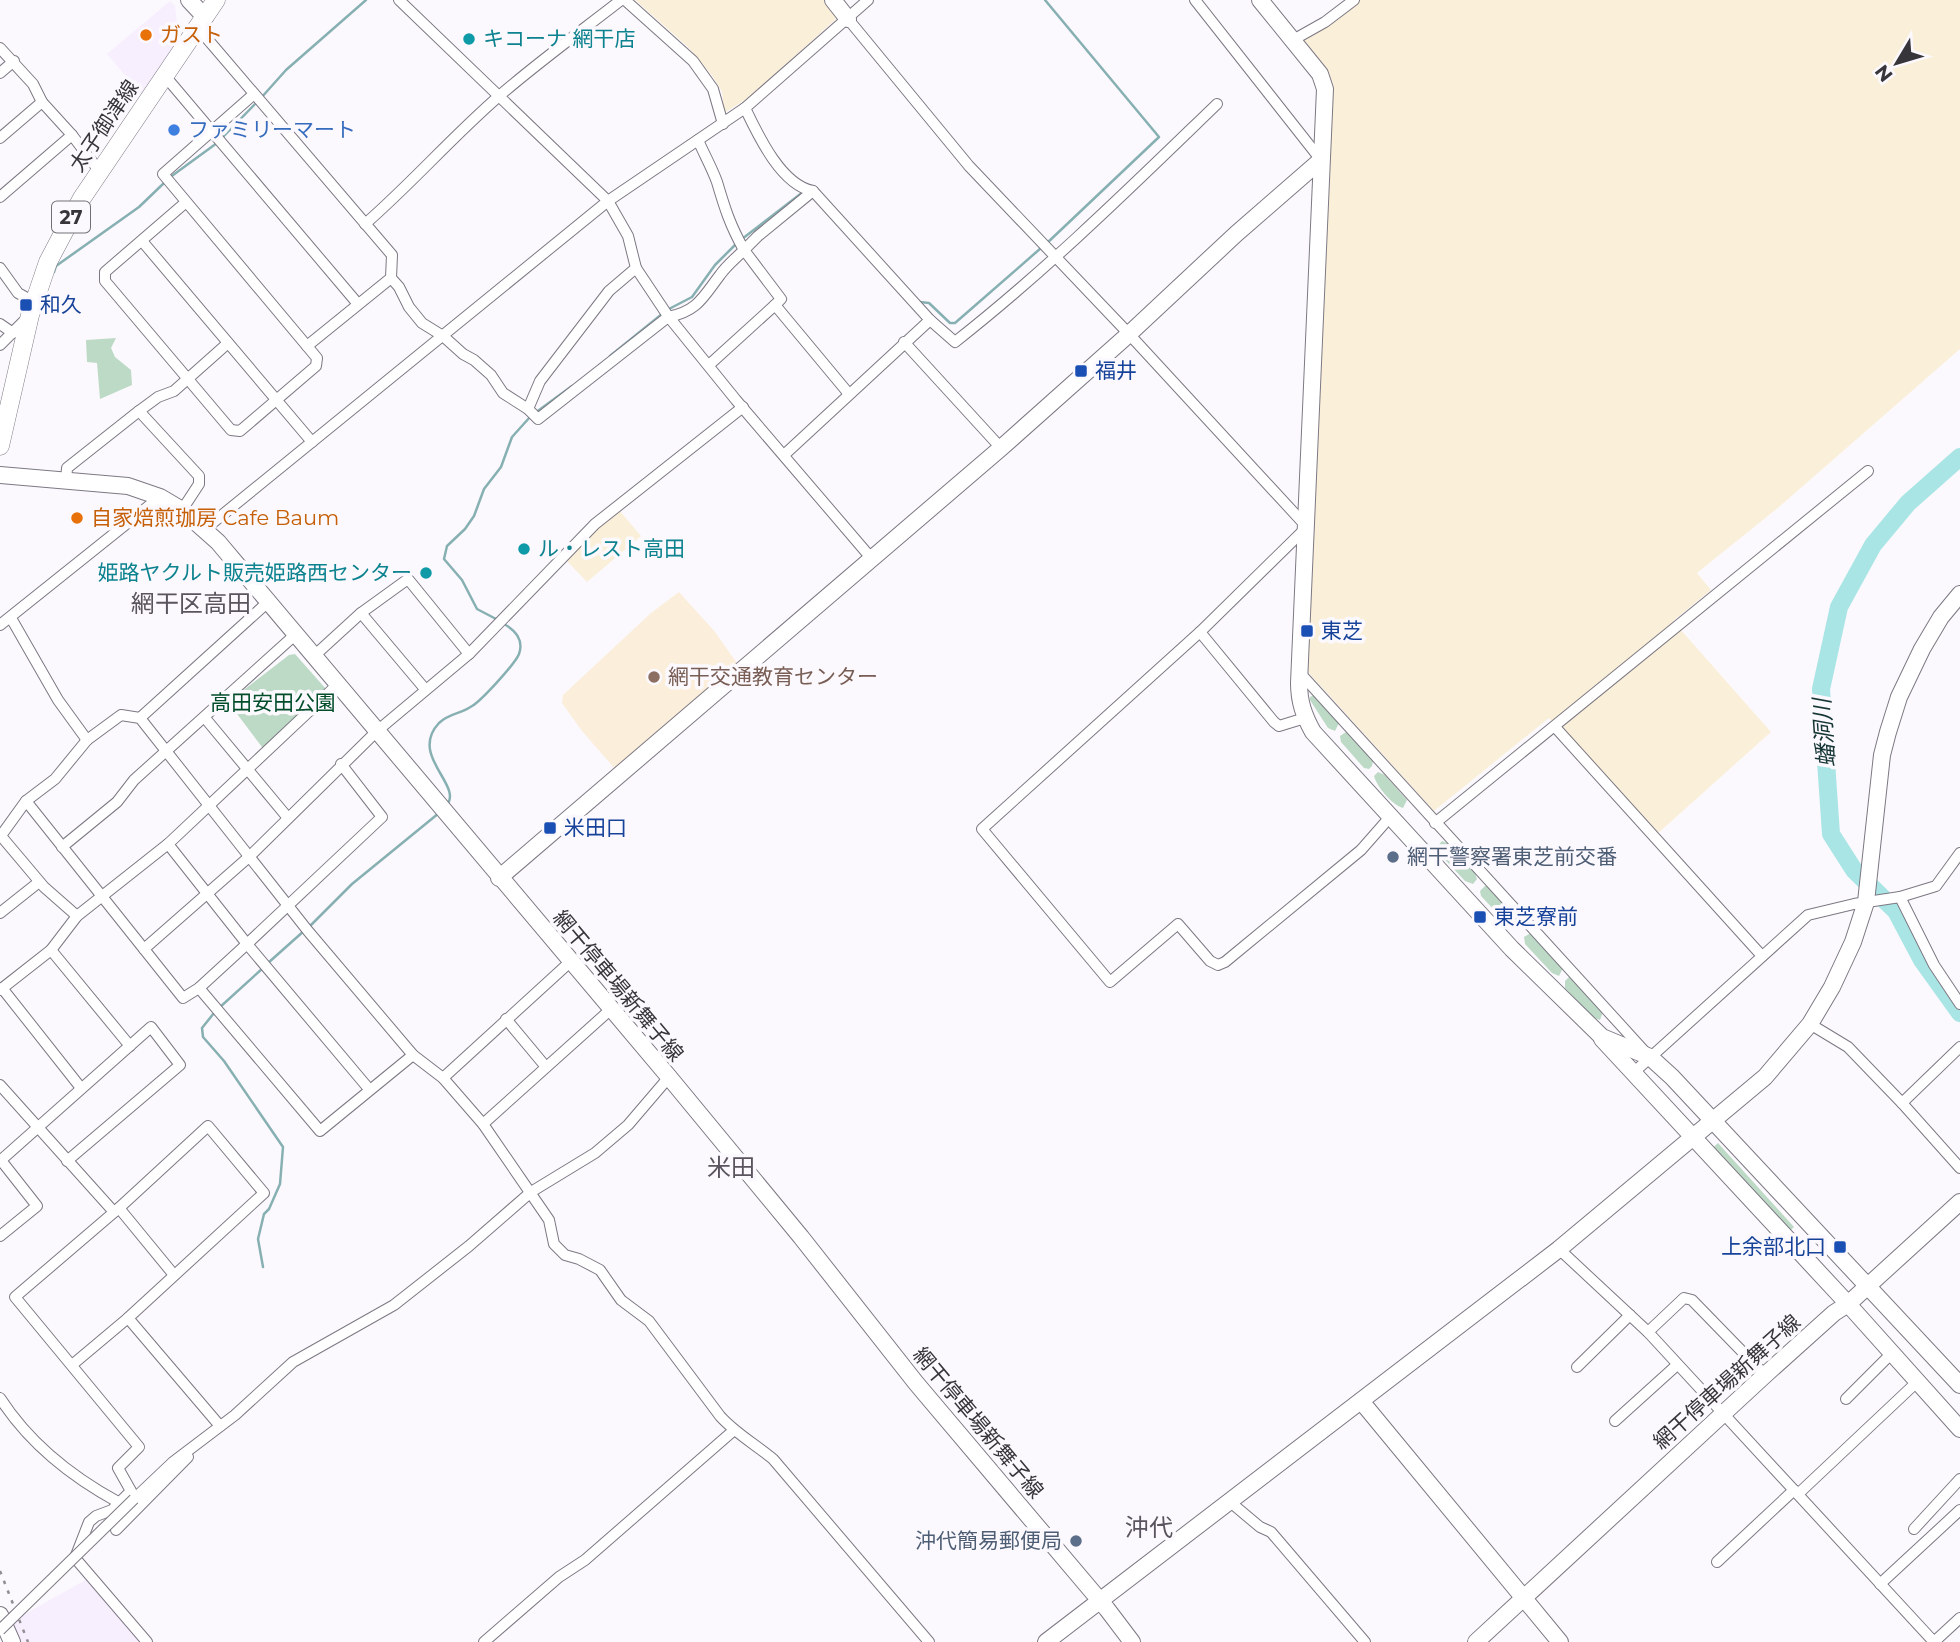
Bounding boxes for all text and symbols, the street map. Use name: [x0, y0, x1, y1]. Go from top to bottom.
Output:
place label: ガスト: [160, 22, 223, 47]
place label: キコーナ 網干店: [483, 26, 636, 51]
marker: ガスト: [138, 27, 154, 43]
north arrow: [1862, 28, 1932, 98]
marker: キコーナ 網干店: [461, 31, 477, 47]
text: N: [1870, 60, 1898, 86]
street label: 太子御津線: [64, 75, 143, 176]
place label: ファミリーマート: [188, 117, 356, 142]
marker: ファミリーマート: [166, 122, 182, 138]
road number: 27: [52, 202, 90, 232]
place label: 和久: [40, 292, 82, 317]
marker: 和久: [18, 297, 34, 313]
place label: 福井: [1095, 358, 1137, 383]
marker: 福井: [1073, 363, 1089, 379]
place label: 自家焙煎珈房 Cafe Baum: [91, 505, 339, 530]
marker: 自家焙煎珈房 Cafe Baum: [69, 510, 85, 526]
place label: ル・レスト高田: [538, 536, 685, 561]
marker: ル・レスト高田: [516, 541, 532, 557]
place label: 姫路ヤクルト販売姫路西センター: [98, 560, 412, 585]
marker: 姫路ヤクルト販売姫路西センター: [418, 565, 434, 581]
district label: 網干区高田: [131, 589, 251, 618]
place label: 東芝: [1321, 618, 1363, 643]
marker: 東芝: [1299, 623, 1315, 639]
place label: 網干交通教育センター: [668, 664, 878, 689]
marker: 網干交通教育センター: [646, 669, 662, 685]
park label: 高田安田公園: [210, 690, 336, 715]
water label: 蟠洞川: [1807, 695, 1840, 768]
place label: 米田口: [564, 815, 627, 840]
marker: 米田口: [542, 820, 558, 836]
place label: 網干警察署東芝前交番: [1407, 844, 1617, 869]
marker: 網干警察署東芝前交番: [1385, 849, 1401, 865]
place label: 東芝寮前: [1494, 904, 1578, 929]
street label: 網干停車場新舞子線: [548, 905, 689, 1066]
marker: 東芝寮前: [1472, 909, 1488, 925]
district label: 米田: [707, 1153, 755, 1182]
place label: 上余部北口: [1721, 1234, 1826, 1259]
marker: 上余部北口: [1832, 1239, 1848, 1255]
street label: 網干停車場新舞子線: [1648, 1309, 1805, 1454]
street label: 網干停車場新舞子線: [908, 1342, 1049, 1503]
district label: 沖代: [1125, 1513, 1173, 1542]
place label: 沖代簡易郵便局: [915, 1528, 1062, 1553]
marker: 沖代簡易郵便局: [1068, 1533, 1084, 1549]

